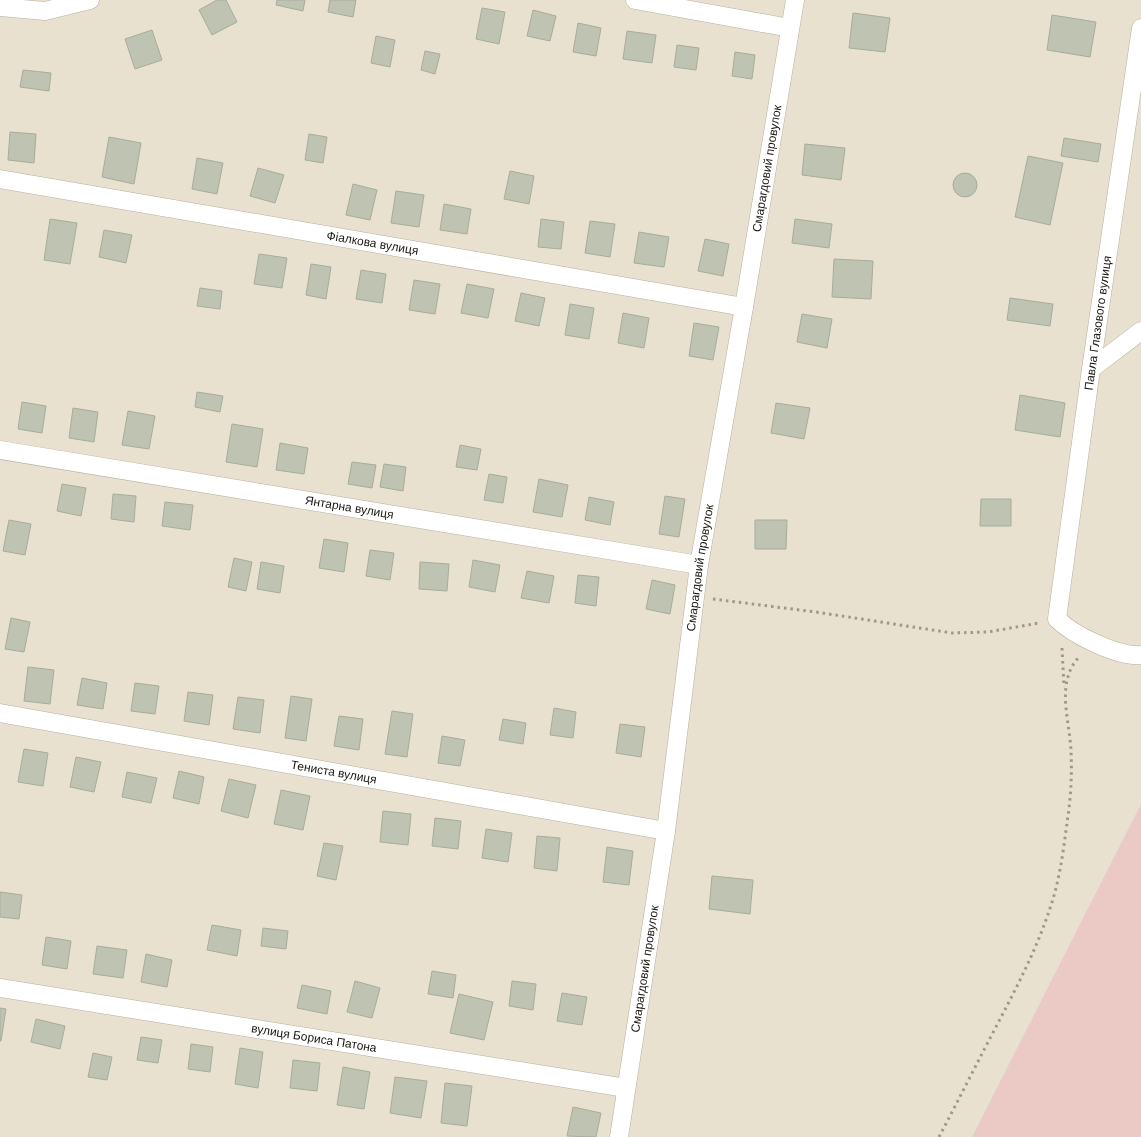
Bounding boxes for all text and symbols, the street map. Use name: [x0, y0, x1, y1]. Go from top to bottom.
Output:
street label: Смарагдовий провулок: [750, 103, 785, 233]
street label: Фіалкова вулиця: [326, 228, 419, 258]
street label: Павла Глазового вулиця: [1082, 255, 1114, 391]
street label: Янтарна вулиця: [304, 493, 395, 522]
street label: Смарагдовий провулок: [684, 502, 717, 632]
street label: Тениста вулиця: [290, 758, 378, 787]
street label: Смарагдовий провулок: [628, 904, 662, 1034]
street label: вулиця Бориса Патона: [250, 1021, 378, 1055]

